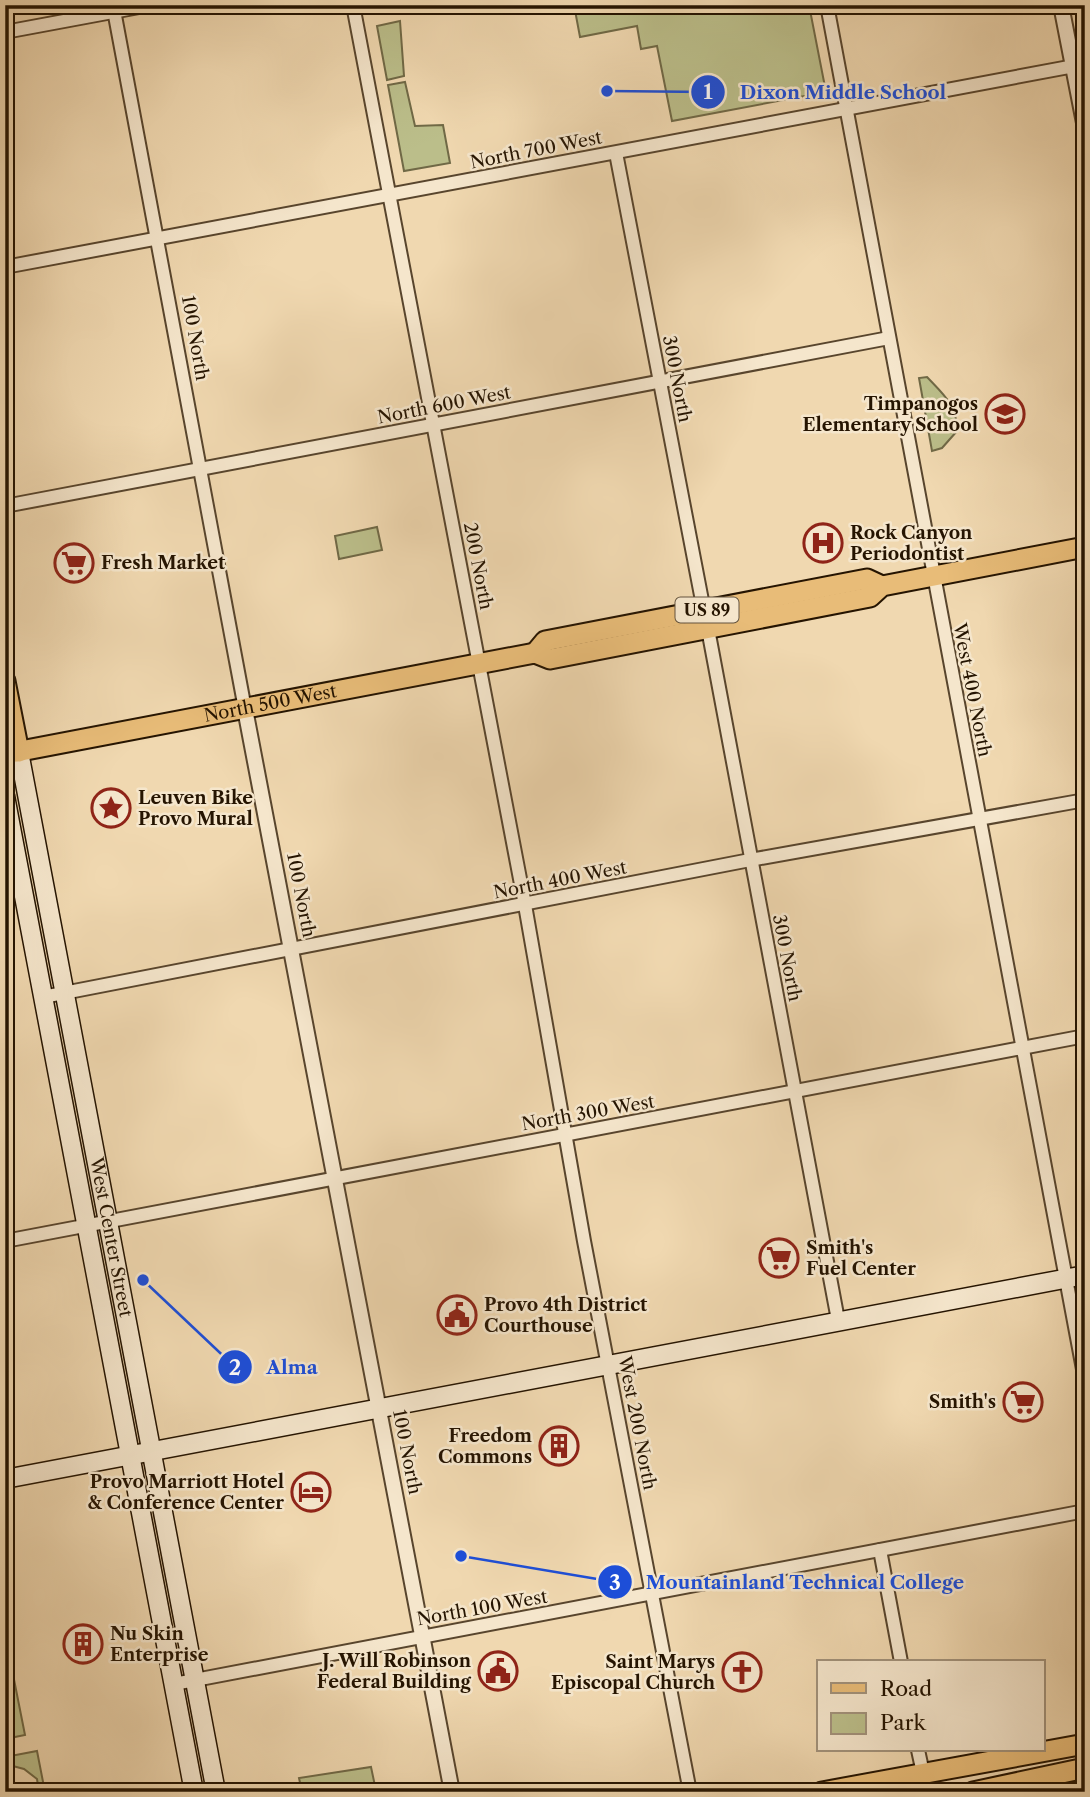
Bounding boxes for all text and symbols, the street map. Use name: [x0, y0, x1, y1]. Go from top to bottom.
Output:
callout: Dixon Middle School: [691, 72, 960, 112]
text: 1: [703, 79, 713, 104]
text: Dixon Middle School: [740, 81, 947, 104]
street label: North 700 West: [468, 126, 604, 174]
street label: 100 North: [177, 294, 213, 382]
street label: 300 North: [658, 334, 696, 424]
street label: North 600 West: [376, 381, 513, 429]
place label: Timpanogos Elementary School: [802, 393, 978, 436]
school or university icon: Timpanogos Elementary School: [984, 393, 1026, 435]
street label: 200 North: [459, 520, 497, 612]
hospital icon: Rock Canyon Periodontist: [802, 522, 844, 564]
place label: Rock Canyon Periodontist: [850, 522, 973, 565]
supermarket icon: Fresh Market: [53, 542, 95, 584]
place label: Fresh Market: [101, 552, 226, 574]
road number: US 89: [676, 597, 738, 622]
street label: West 400 North: [948, 620, 996, 759]
street label: North 500 West: [202, 680, 339, 727]
place icon: Leuven Bike Provo Mural: [90, 787, 132, 829]
place label: Leuven Bike Provo Mural: [138, 787, 253, 830]
street label: 100 North: [282, 851, 320, 939]
street label: North 400 West: [492, 856, 629, 904]
street label: 300 North: [768, 913, 806, 1003]
street label: North 300 West: [520, 1090, 657, 1136]
street label: West Center Street: [85, 1155, 137, 1320]
supermarket icon: Smith's Fuel Center: [758, 1237, 800, 1279]
place label: Smith's Fuel Center: [806, 1237, 916, 1280]
public building icon: Provo 4th District Courthouse: [436, 1294, 478, 1336]
place label: Provo 4th District Courthouse: [484, 1294, 648, 1337]
callout: Alma: [217, 1347, 332, 1387]
street label: West 200 North: [613, 1353, 661, 1492]
text: 2: [229, 1355, 241, 1380]
text: Alma: [265, 1356, 319, 1379]
supermarket icon: Smith's: [1002, 1381, 1044, 1423]
place label: Smith's: [929, 1391, 996, 1413]
street label: 100 North: [388, 1408, 426, 1496]
place label: Freedom Commons: [438, 1425, 532, 1468]
building icon: Freedom Commons: [538, 1425, 580, 1467]
place label: Provo Marriott Hotel & Conference Center: [87, 1471, 284, 1514]
hotel icon: Provo Marriott Hotel & Conference Center: [290, 1471, 332, 1513]
callout: Mountainland Technical College: [597, 1562, 979, 1602]
text: 3: [609, 1570, 621, 1595]
text: Mountainland Technical College: [646, 1571, 964, 1594]
street label: North 100 West: [415, 1586, 550, 1630]
building icon: Nu Skin Enterprise: [62, 1623, 104, 1665]
place label: Nu Skin Enterprise: [110, 1623, 209, 1666]
place label: J. Will Robinson Federal Building: [317, 1650, 472, 1693]
public building icon: J. Will Robinson Federal Building: [477, 1650, 519, 1692]
place label: Saint Marys Episcopal Church: [551, 1651, 716, 1694]
church icon: Saint Marys Episcopal Church: [721, 1651, 763, 1693]
legend: [817, 1660, 1044, 1752]
text: Road: [880, 1676, 932, 1701]
text: Park: [880, 1710, 926, 1735]

